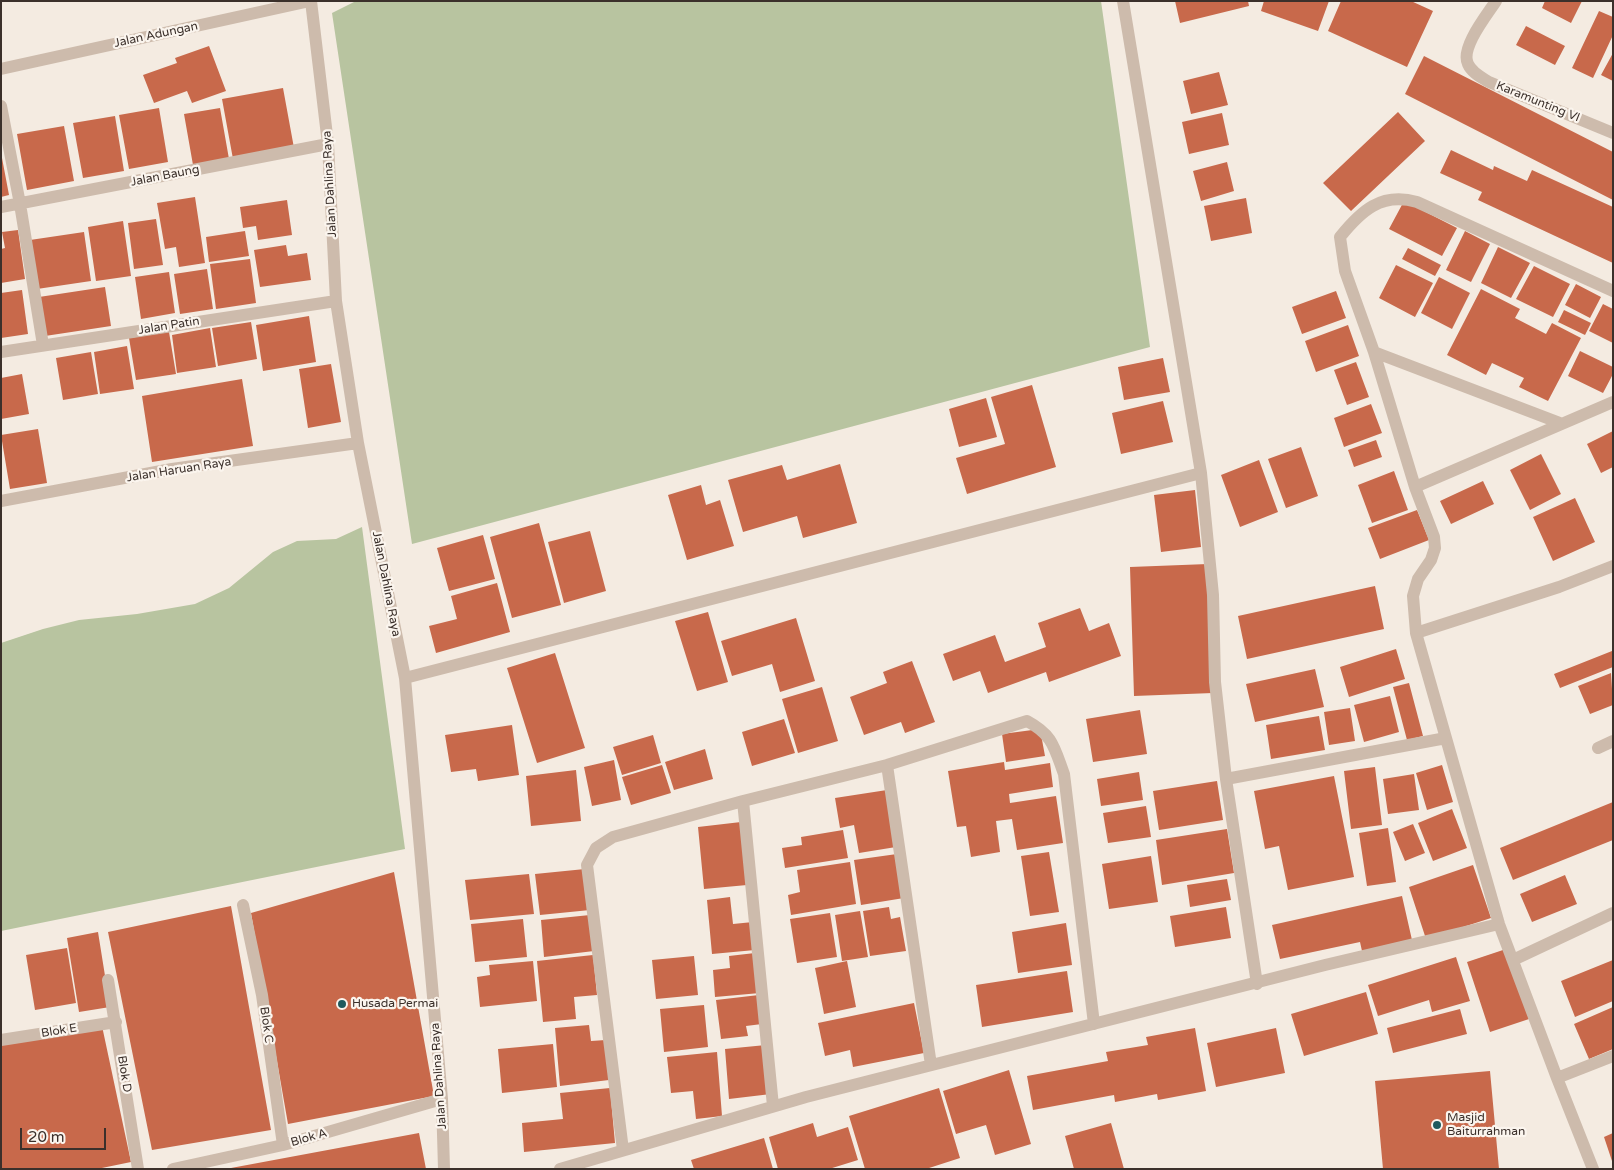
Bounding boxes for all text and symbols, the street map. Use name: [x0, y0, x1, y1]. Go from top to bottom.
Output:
street label: Jalan Adungan: [113, 19, 199, 51]
street label: Karamunting VI: [1494, 79, 1582, 125]
street label: Jalan Dahlina Raya: [320, 130, 340, 238]
street label: Jalan Baung: [129, 162, 201, 190]
street label: Jalan Patin: [137, 314, 201, 338]
street label: Jalan Haruan Raya: [126, 455, 232, 485]
street label: Jalan Dahlina Raya: [369, 530, 403, 638]
place label: Husada Permai: [352, 997, 438, 1011]
marker: Husada Permai: [336, 998, 348, 1010]
street label: Blok C: [256, 1006, 276, 1044]
street label: Blok E: [40, 1021, 78, 1041]
street label: Jalan Dahlina Raya: [428, 1022, 450, 1130]
street label: Blok D: [114, 1055, 134, 1093]
place label: Masjid Baiturrahman: [1447, 1111, 1525, 1139]
scale bar: [22, 1118, 109, 1150]
marker: Masjid Baiturrahman: [1431, 1119, 1443, 1131]
street label: Blok A: [289, 1126, 329, 1150]
text: 20 m: [28, 1128, 65, 1146]

